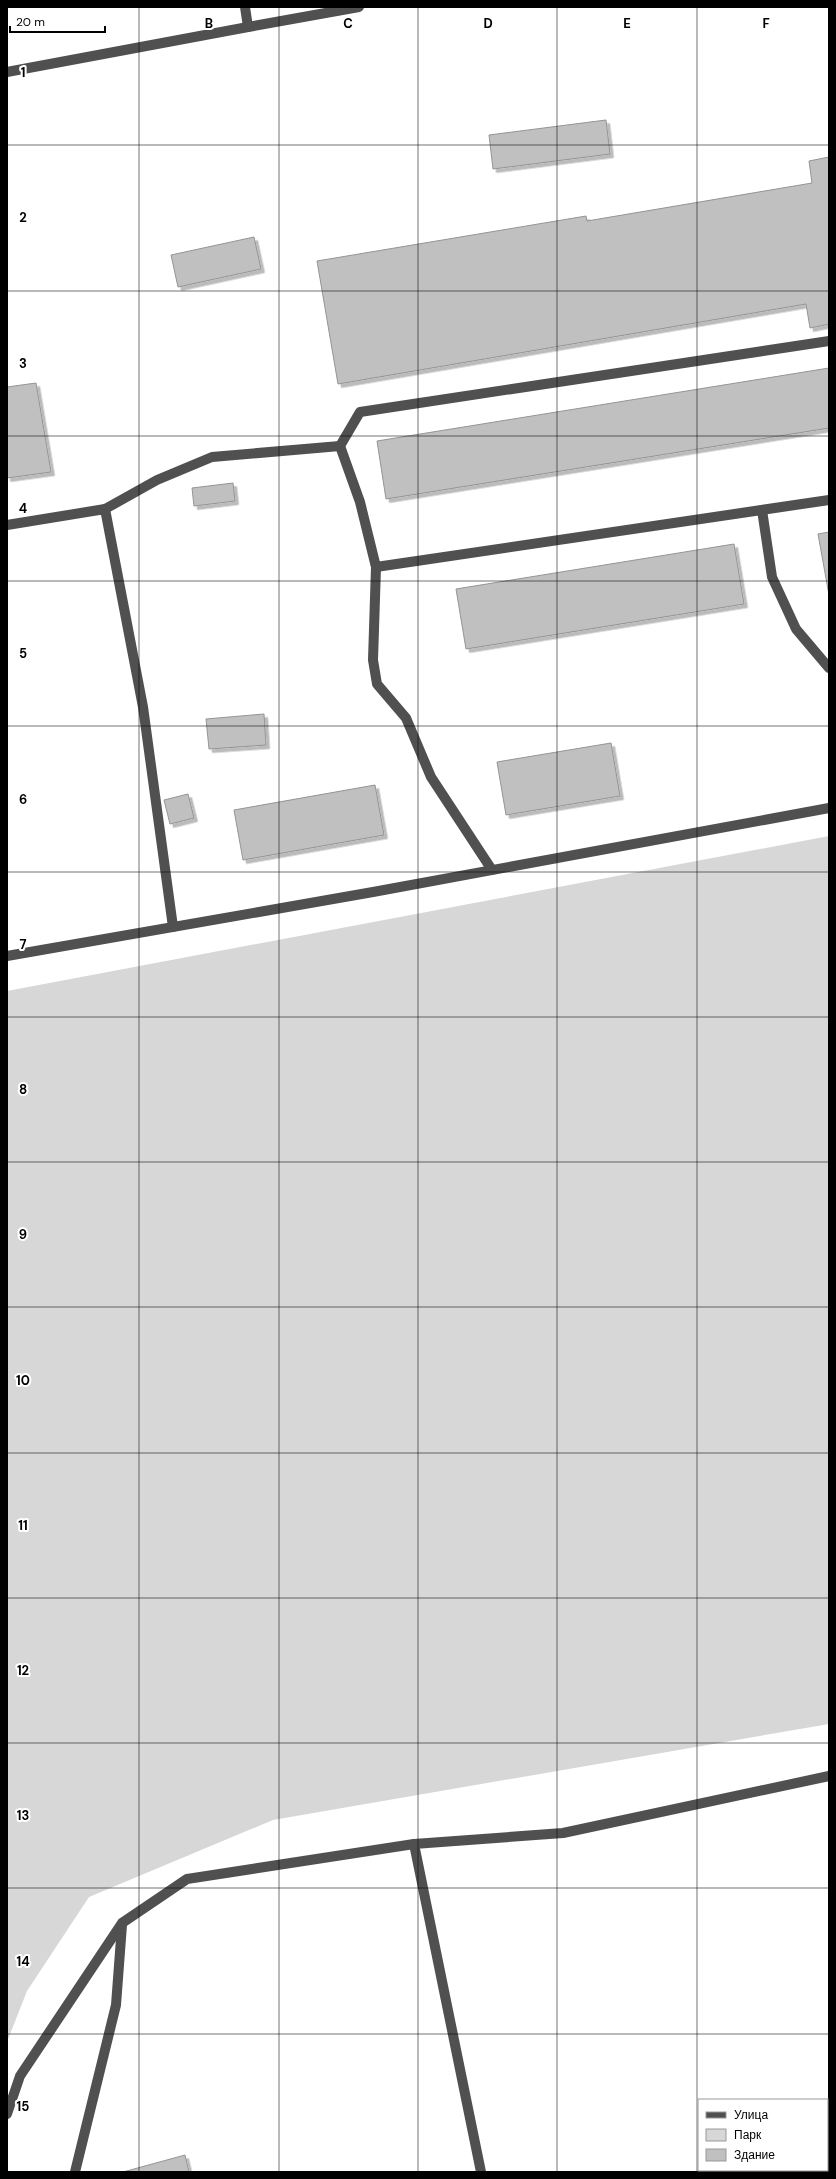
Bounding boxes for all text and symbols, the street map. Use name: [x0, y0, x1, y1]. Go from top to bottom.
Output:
scale bar: [10, 8, 105, 34]
text: 20 m: [16, 14, 45, 30]
text: B: [205, 15, 213, 32]
text: C: [343, 15, 353, 32]
text: D: [483, 15, 493, 32]
text: E: [623, 15, 631, 32]
text: F: [762, 15, 770, 32]
text: 1: [21, 64, 25, 81]
text: 2: [19, 209, 27, 226]
text: 3: [19, 355, 27, 372]
text: 4: [19, 500, 27, 517]
text: 5: [19, 645, 27, 662]
text: 6: [19, 791, 27, 808]
text: 7: [20, 936, 27, 953]
text: 8: [19, 1081, 27, 1098]
text: 9: [19, 1226, 27, 1243]
text: 10: [16, 1372, 30, 1389]
text: 11: [18, 1517, 28, 1534]
text: 12: [17, 1662, 29, 1679]
text: 13: [17, 1807, 29, 1824]
text: 14: [16, 1953, 30, 1970]
text: 15: [17, 2098, 29, 2115]
legend: [698, 2099, 828, 2171]
text: Улица: [734, 2107, 768, 2123]
text: Парк: [734, 2127, 762, 2143]
text: Здание: [734, 2147, 775, 2163]

